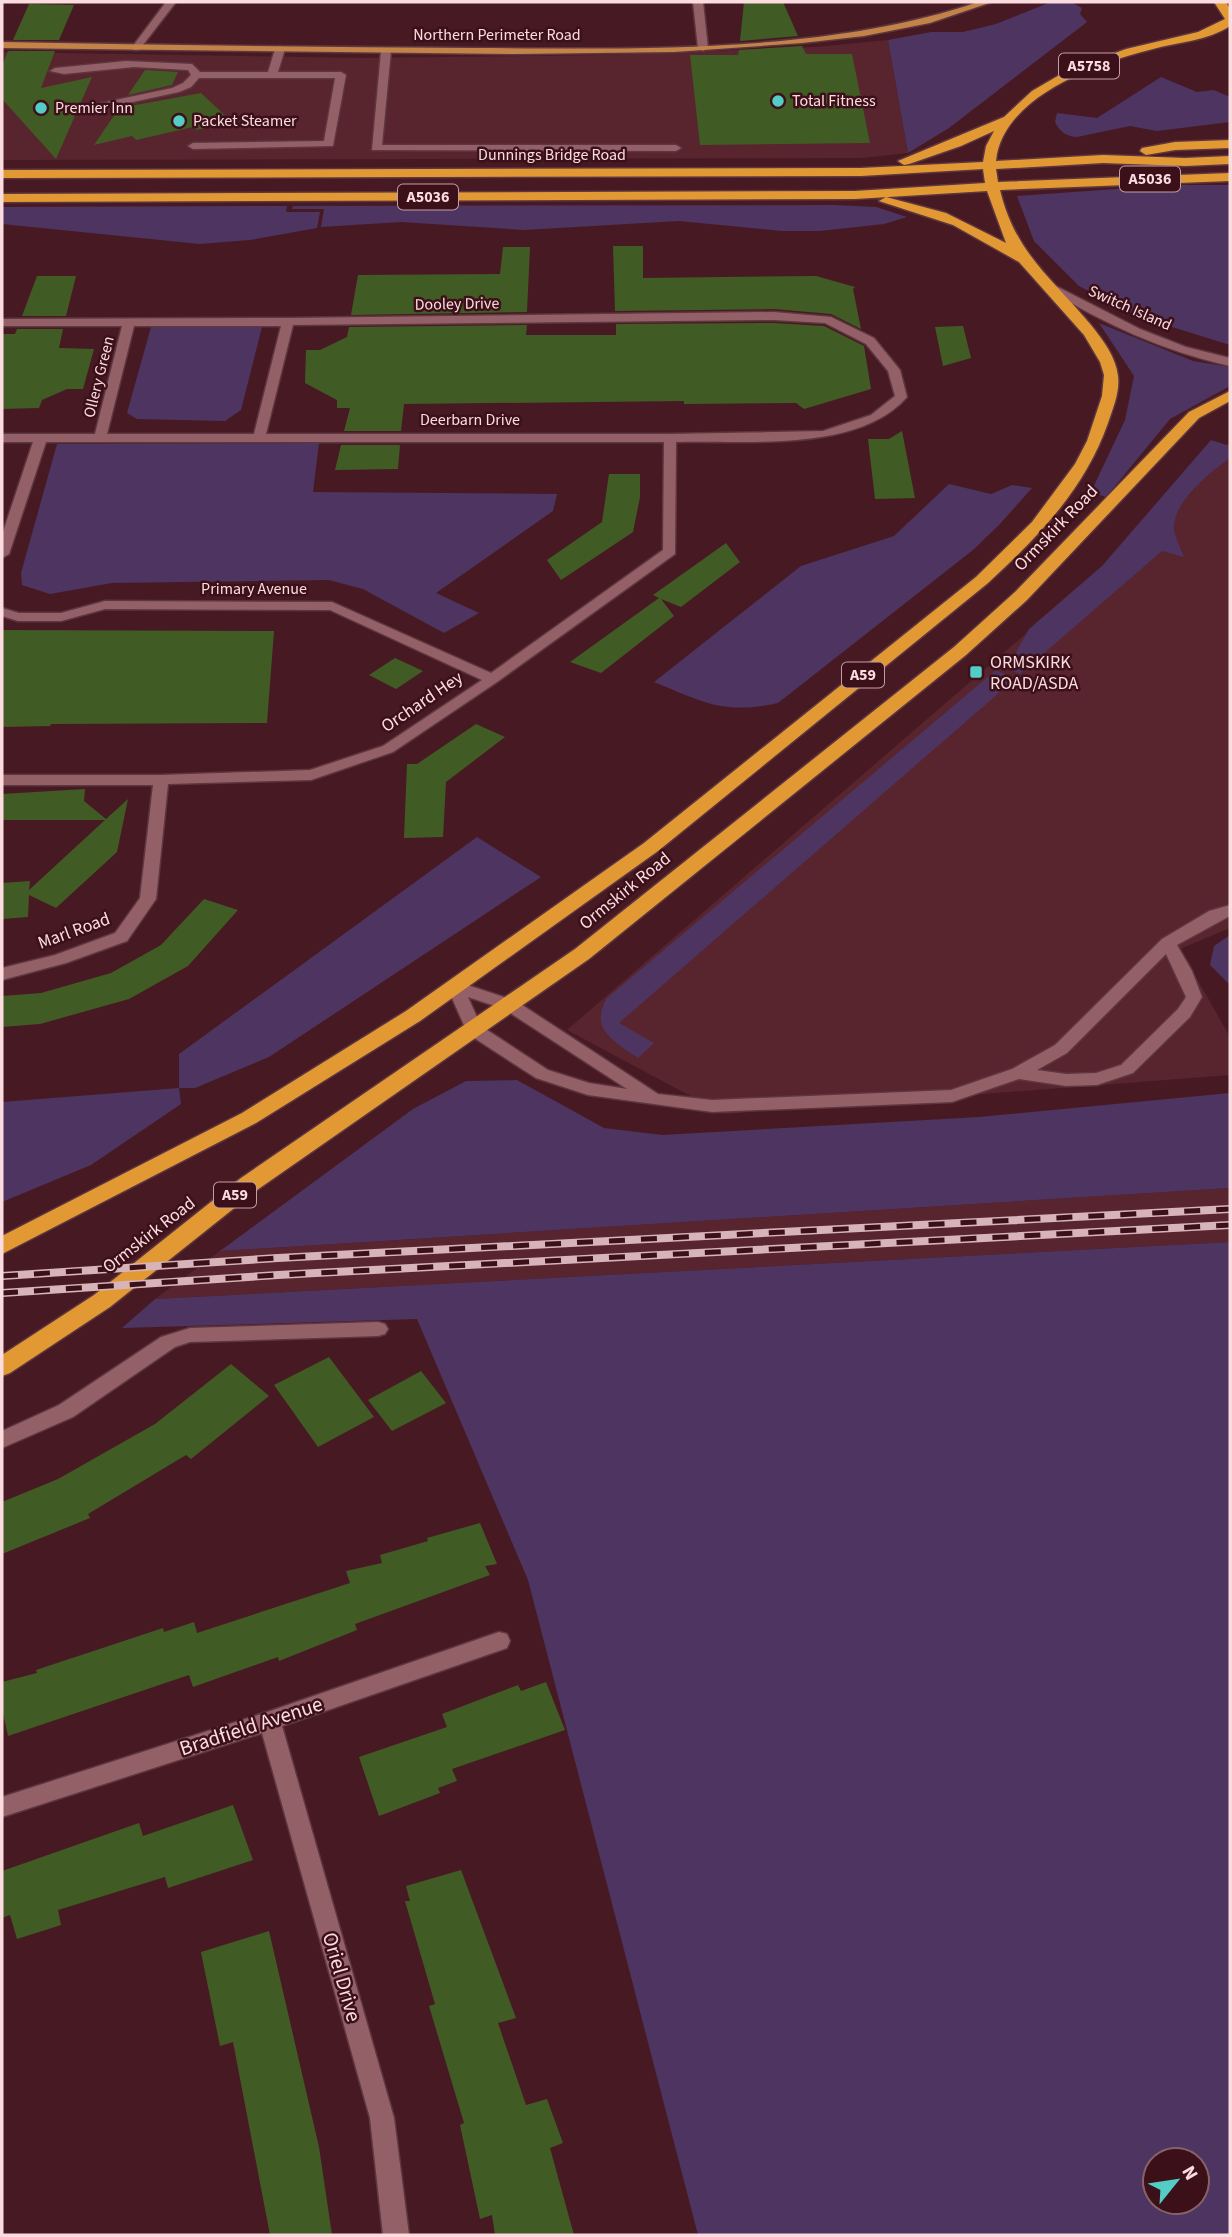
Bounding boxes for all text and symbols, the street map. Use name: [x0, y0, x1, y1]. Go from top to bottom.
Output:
street label: Northern Perimeter Road: [413, 24, 581, 46]
road number: A5758: [1059, 54, 1119, 78]
place label: Total Fitness: [792, 90, 876, 112]
marker: Total Fitness: [770, 93, 786, 109]
place label: Premier Inn: [55, 97, 133, 119]
marker: Premier Inn: [33, 100, 49, 116]
place label: Packet Steamer: [193, 110, 297, 132]
marker: Packet Steamer: [171, 113, 187, 129]
street label: Dunnings Bridge Road: [478, 144, 626, 166]
road number: A5036: [1120, 167, 1180, 192]
road number: A5036: [398, 184, 458, 210]
street label: Switch Island: [1085, 280, 1175, 336]
street label: Dooley Drive: [414, 292, 500, 316]
street label: Ollery Green: [78, 334, 120, 420]
street label: Deerbarn Drive: [420, 409, 520, 431]
street label: Ormskirk Road: [1008, 479, 1104, 577]
street label: Primary Avenue: [201, 578, 307, 600]
place label: ORMSKIRK ROAD/ASDA: [990, 650, 1078, 696]
road number: A59: [842, 662, 884, 688]
marker: ORMSKIRK ROAD/ASDA: [968, 664, 984, 680]
street label: Orchard Hey: [376, 665, 468, 739]
street label: Ormskirk Road: [574, 846, 676, 936]
street label: Marl Road: [34, 906, 114, 956]
road number: A59: [214, 1182, 256, 1208]
street label: Ormskirk Road: [97, 1191, 201, 1279]
street label: Bradfield Avenue: [175, 1689, 327, 1763]
street label: Oriel Drive: [315, 1929, 369, 2025]
north arrow: [1141, 2146, 1211, 2216]
text: N: [1175, 2161, 1204, 2185]

